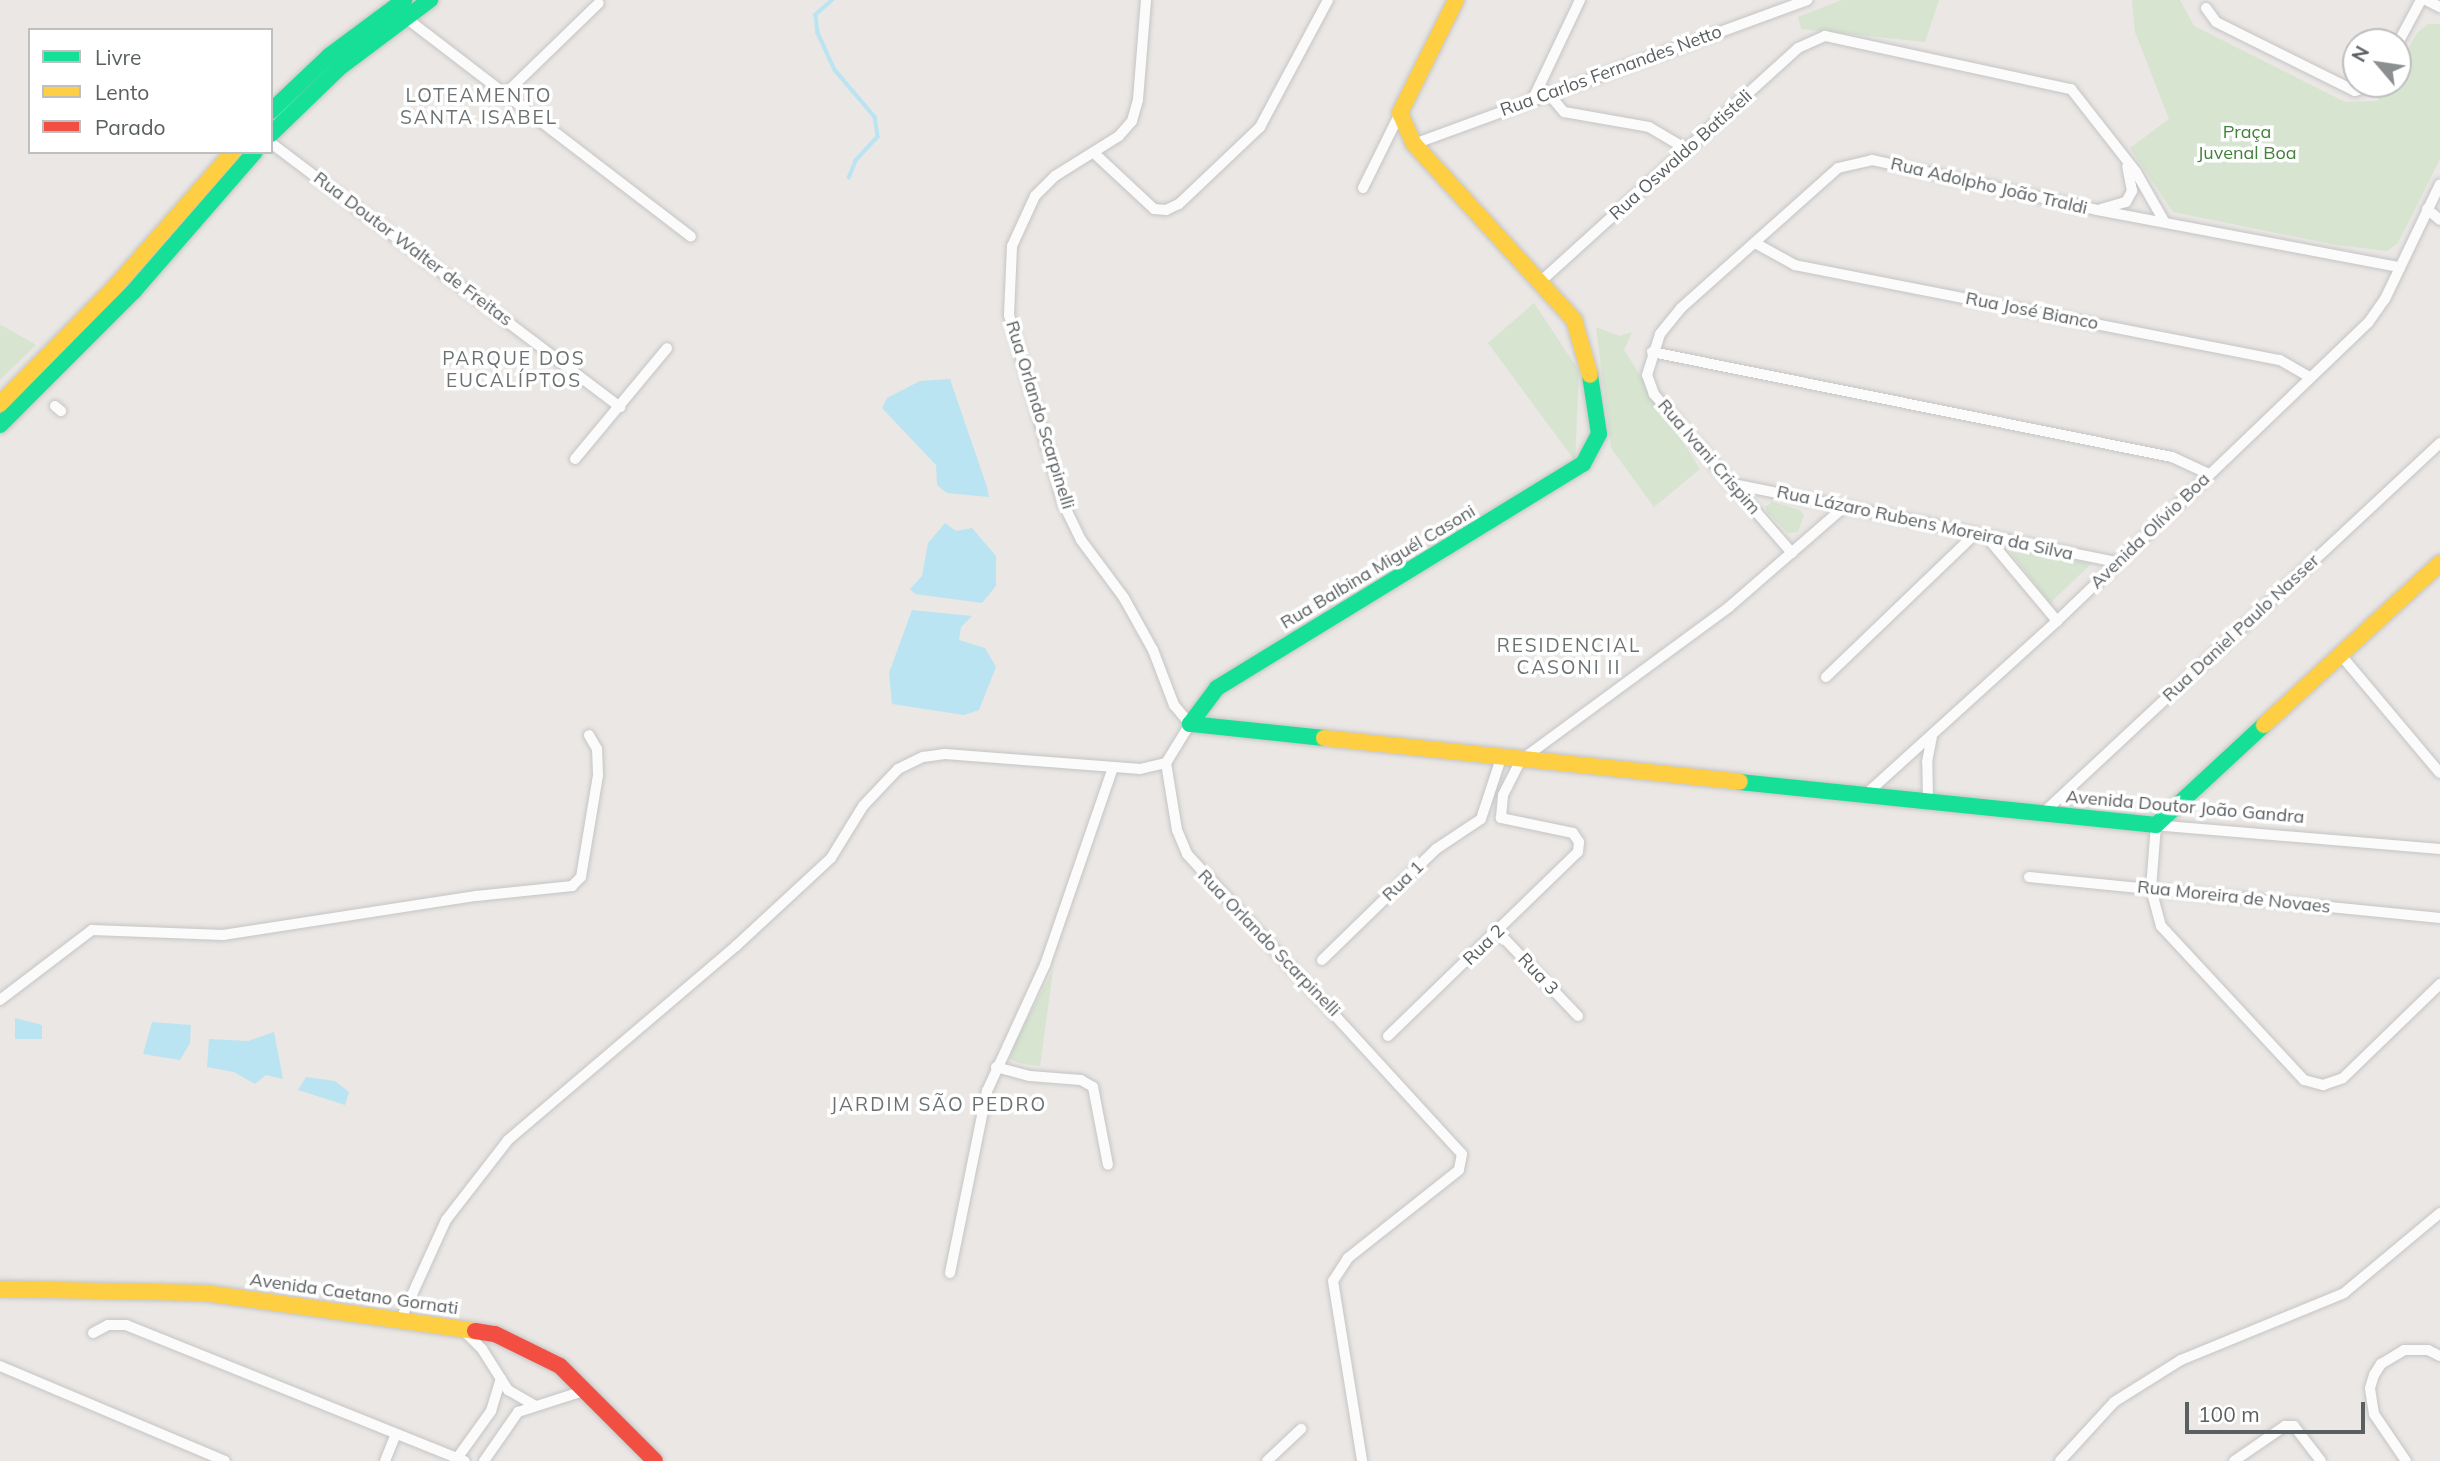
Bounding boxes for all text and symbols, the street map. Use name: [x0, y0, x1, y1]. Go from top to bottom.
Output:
street label: Rua Carlos Fernandes Netto: [1497, 21, 1725, 121]
legend: [28, 28, 273, 154]
north arrow: [2342, 28, 2412, 98]
text: N: [2346, 42, 2374, 66]
text: Livre: [95, 44, 142, 70]
text: Lento: [95, 79, 149, 105]
district label: LOTEAMENTO SANTA ISABEL: [401, 85, 557, 129]
street label: Rua Oswaldo Batisteli: [1605, 85, 1757, 225]
text: Parado: [95, 114, 165, 140]
park label: Praça Juvenal Boa: [2197, 122, 2297, 164]
street label: Rua Adolpho João Traldi: [1889, 153, 2089, 219]
street label: Rua Doutor Walter de Freitas: [309, 167, 517, 331]
street label: Rua José Bianco: [1964, 288, 2100, 334]
street label: Rua Orlando Scarpinelli: [1001, 318, 1079, 512]
district label: PARQUE DOS EUCALÍPTOS: [444, 348, 584, 392]
street label: Rua Ivani Crispim: [1653, 395, 1765, 519]
street label: Avenida Olívio Boa: [2086, 468, 2214, 594]
street label: Rua Lázaro Rubens Moreira da Silva: [1775, 481, 2075, 565]
street label: Rua Balbina Miguél Casoni: [1277, 500, 1479, 634]
street label: Rua Daniel Paulo Nasser: [2158, 550, 2324, 706]
district label: RESIDENCIAL CASONI II: [1498, 635, 1640, 679]
street label: Avenida Doutor João Gandra: [2065, 786, 2305, 828]
street label: Rua 1: [1378, 856, 1428, 906]
street label: Rua Orlando Scarpinelli: [1193, 865, 1345, 1021]
street label: Rua Moreira de Novaes: [2136, 876, 2332, 918]
street label: Rua 2: [1459, 920, 1509, 970]
street label: Rua 3: [1513, 949, 1563, 999]
district label: JARDIM SÃO PEDRO: [833, 1094, 1045, 1116]
street label: Avenida Caetano Gornati: [248, 1269, 460, 1319]
scale bar: [2188, 1388, 2368, 1432]
text: 100 m: [2198, 1401, 2260, 1427]

